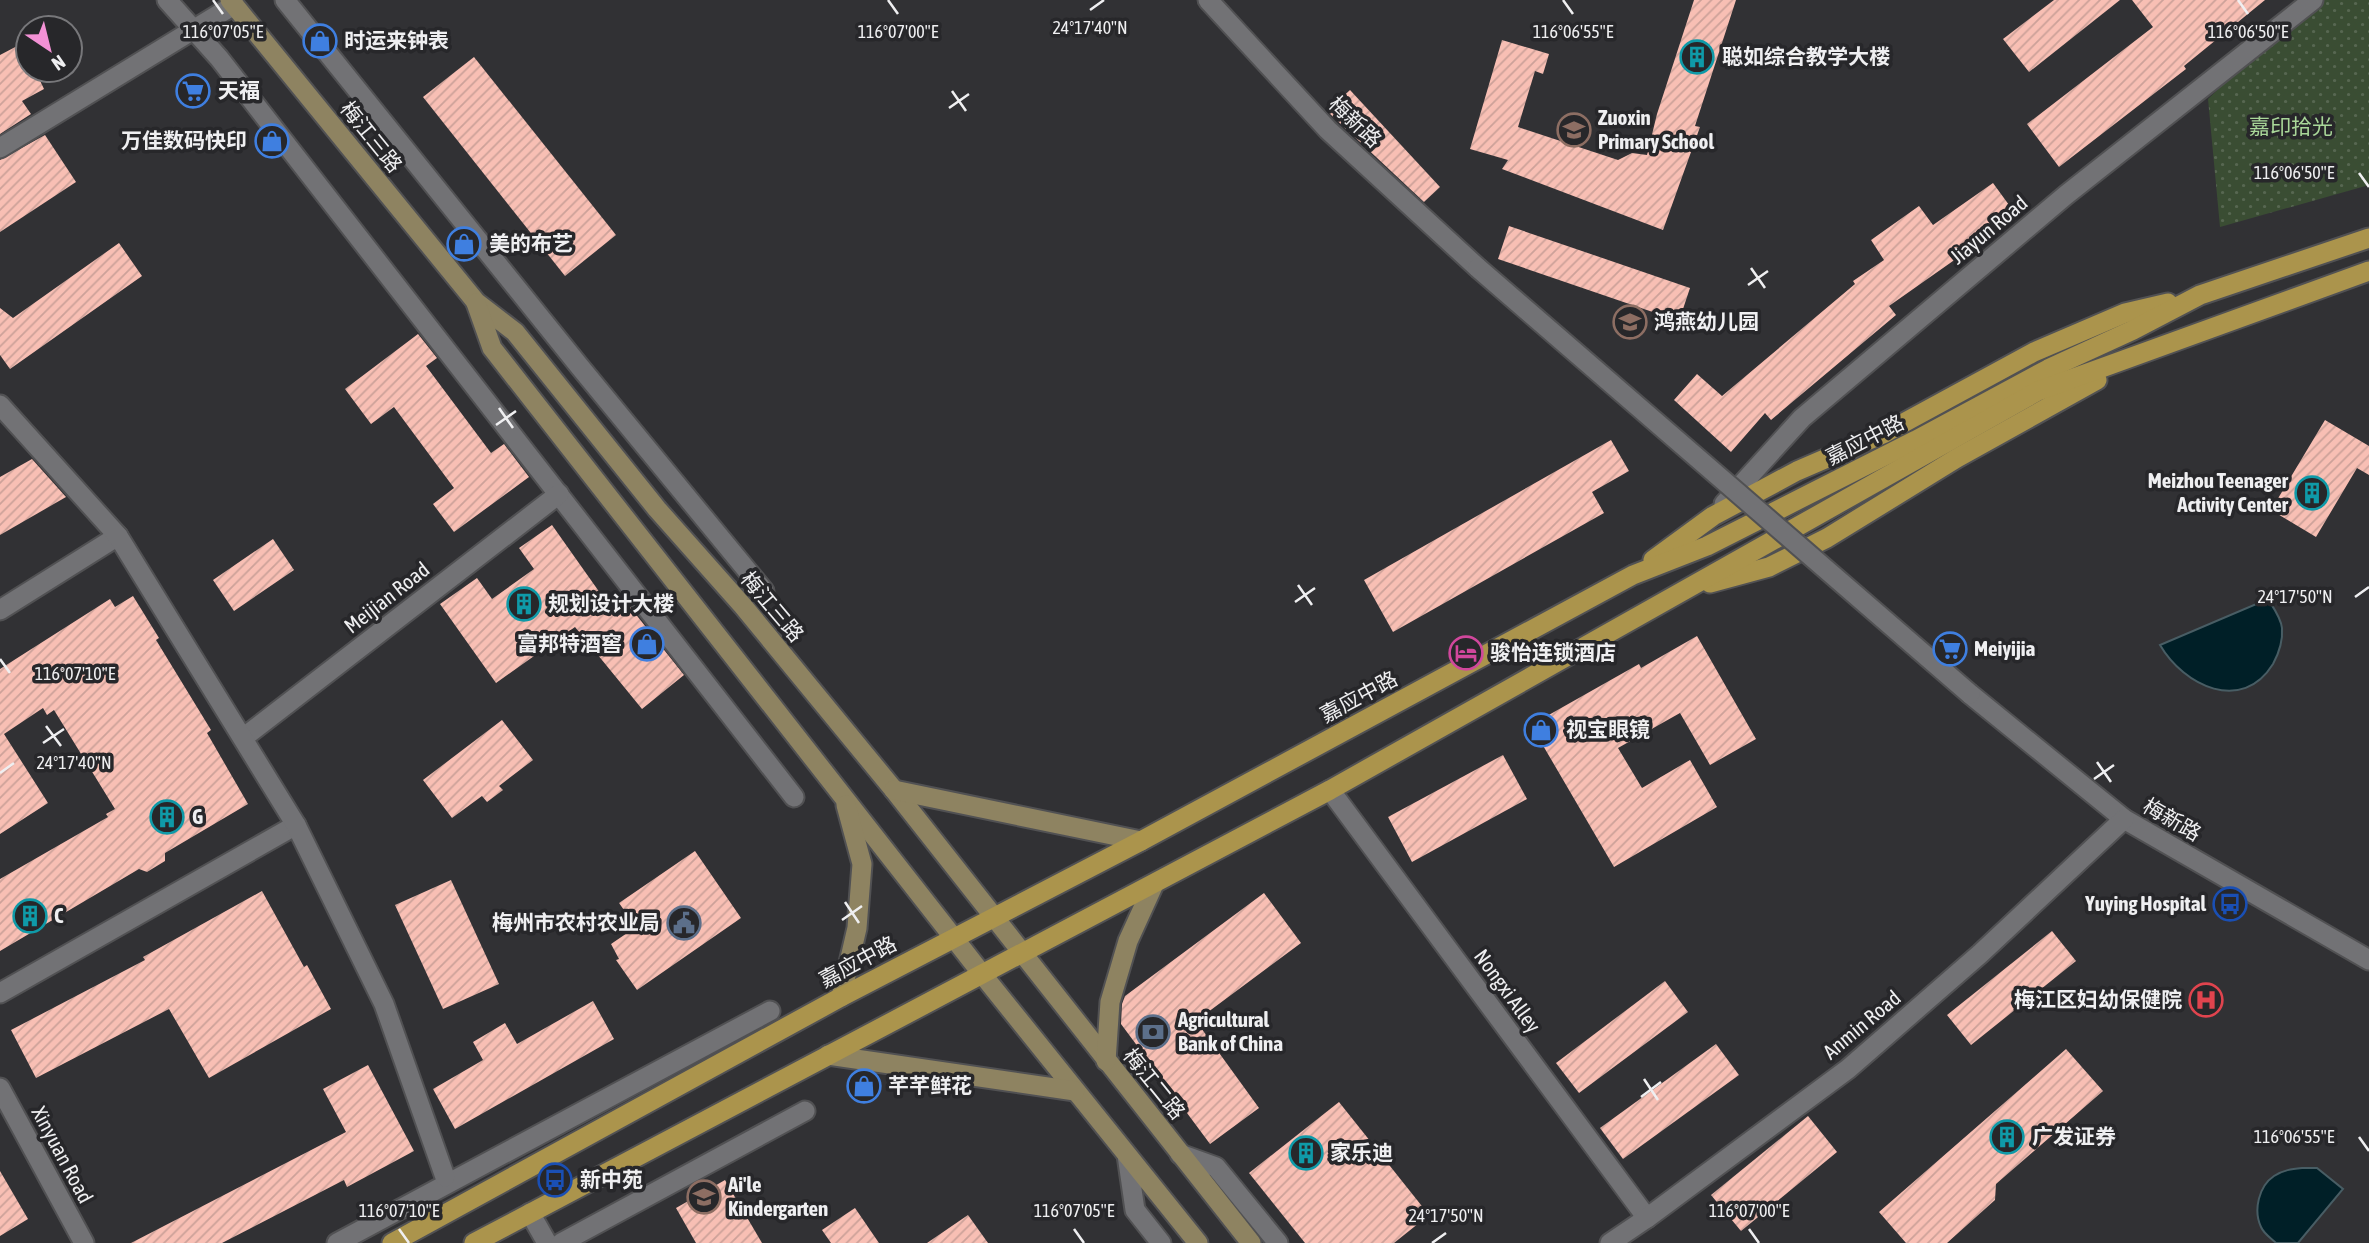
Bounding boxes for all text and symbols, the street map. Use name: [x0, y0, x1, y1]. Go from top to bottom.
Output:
north arrow: [14, 14, 84, 84]
text: 24°17'40"N: [1052, 17, 1128, 38]
text: 116°07'05"E: [183, 21, 264, 42]
text: 116°07'00"E: [858, 21, 939, 42]
text: 116°06'55"E: [1533, 21, 1614, 42]
text: 116°06'50"E: [2208, 21, 2289, 42]
shop icon: 时运来钟表: [301, 22, 339, 60]
place label: 时运来钟表: [344, 28, 449, 52]
building icon: 聪如综合教学大楼: [1678, 38, 1716, 76]
place label: 聪如综合教学大楼: [1722, 44, 1890, 68]
text: N: [48, 51, 70, 75]
supermarket icon: 天福: [174, 72, 212, 110]
place label: 天福: [218, 78, 260, 102]
street label: 梅新路: [1325, 91, 1387, 152]
street label: 梅江三路: [336, 96, 408, 177]
place label: Zuoxin Primary School: [1598, 105, 1714, 153]
school or university icon: Zuoxin Primary School: [1555, 111, 1593, 149]
park label: 嘉印拾光: [2249, 114, 2333, 138]
shop icon: 万佳数码快印: [253, 122, 291, 160]
place label: 万佳数码快印: [121, 128, 247, 152]
text: 116°06'50"E: [2254, 162, 2335, 183]
street label: Jiayun Road: [1945, 190, 2032, 268]
shop icon: 美的布艺: [445, 225, 483, 263]
place label: 美的布艺: [489, 231, 573, 255]
school or university icon: 鸿燕幼儿园: [1611, 303, 1649, 341]
place label: 鸿燕幼儿园: [1654, 309, 1759, 333]
street label: 嘉应中路: [1822, 409, 1907, 469]
place label: Meizhou Teenager Activity Center: [2148, 468, 2289, 516]
building icon: Meizhou Teenager Activity Center: [2293, 474, 2331, 512]
street label: Meijian Road: [339, 557, 434, 638]
street label: 梅江三路: [737, 566, 809, 646]
building icon: 规划设计大楼: [505, 585, 543, 623]
text: 24°17'50"N: [2257, 586, 2333, 607]
place label: 规划设计大楼: [548, 591, 674, 615]
shop icon: 富邦特酒窖: [628, 625, 666, 663]
supermarket icon: Meiyijia: [1931, 630, 1969, 668]
place label: 富邦特酒窖: [517, 631, 622, 655]
hotel icon: 骏怡连锁酒店: [1447, 634, 1485, 672]
place label: Meiyijia: [1974, 636, 2036, 660]
place label: 骏怡连锁酒店: [1490, 640, 1616, 664]
text: 116°07'10"E: [35, 663, 116, 684]
street label: 嘉应中路: [1316, 666, 1401, 726]
shop icon: 视宝眼镜: [1522, 711, 1560, 749]
place label: 视宝眼镜: [1566, 717, 1650, 741]
text: 24°17'40"N: [36, 752, 112, 773]
street label: 梅新路: [2139, 793, 2206, 845]
building icon: G: [148, 798, 186, 836]
place label: G: [192, 804, 203, 828]
bus stop icon: Yuying Hospital: [2211, 885, 2249, 923]
place label: Yuying Hospital: [2084, 891, 2206, 915]
building icon: C: [11, 897, 49, 935]
place label: C: [54, 903, 64, 927]
public building icon: 梅州市农村农业局: [665, 904, 703, 942]
place label: 梅州市农村农业局: [492, 910, 660, 934]
street label: 嘉应中路: [815, 931, 900, 991]
street label: Nongxi Alley: [1470, 944, 1546, 1037]
hospital icon: 梅江区妇幼保健院: [2187, 981, 2225, 1019]
street label: Anmin Road: [1818, 985, 1905, 1064]
place label: 梅江区妇幼保健院: [2014, 987, 2182, 1011]
place label: Agricultural Bank of China: [1177, 1007, 1283, 1055]
bank icon: Agricultural Bank of China: [1134, 1013, 1172, 1051]
street label: 梅江二路: [1119, 1043, 1191, 1124]
shop icon: 芊芊鲜花: [845, 1067, 883, 1105]
place label: 芊芊鲜花: [888, 1073, 972, 1097]
street label: Xinyuan Road: [27, 1102, 98, 1207]
building icon: 广发证券: [1988, 1118, 2026, 1156]
place label: 广发证券: [2032, 1124, 2116, 1148]
text: 116°06'55"E: [2254, 1126, 2335, 1147]
building icon: 家乐迪: [1287, 1134, 1325, 1172]
place label: 家乐迪: [1330, 1140, 1393, 1164]
bus stop icon: 新中苑: [536, 1161, 574, 1199]
place label: 新中苑: [580, 1167, 643, 1191]
place label: Ai'le Kindergarten: [727, 1172, 828, 1220]
school or university icon: Ai'le Kindergarten: [685, 1178, 723, 1216]
text: 116°07'10"E: [359, 1200, 440, 1221]
text: 116°07'05"E: [1034, 1200, 1115, 1221]
text: 116°07'00"E: [1709, 1200, 1790, 1221]
text: 24°17'50"N: [1408, 1205, 1484, 1226]

